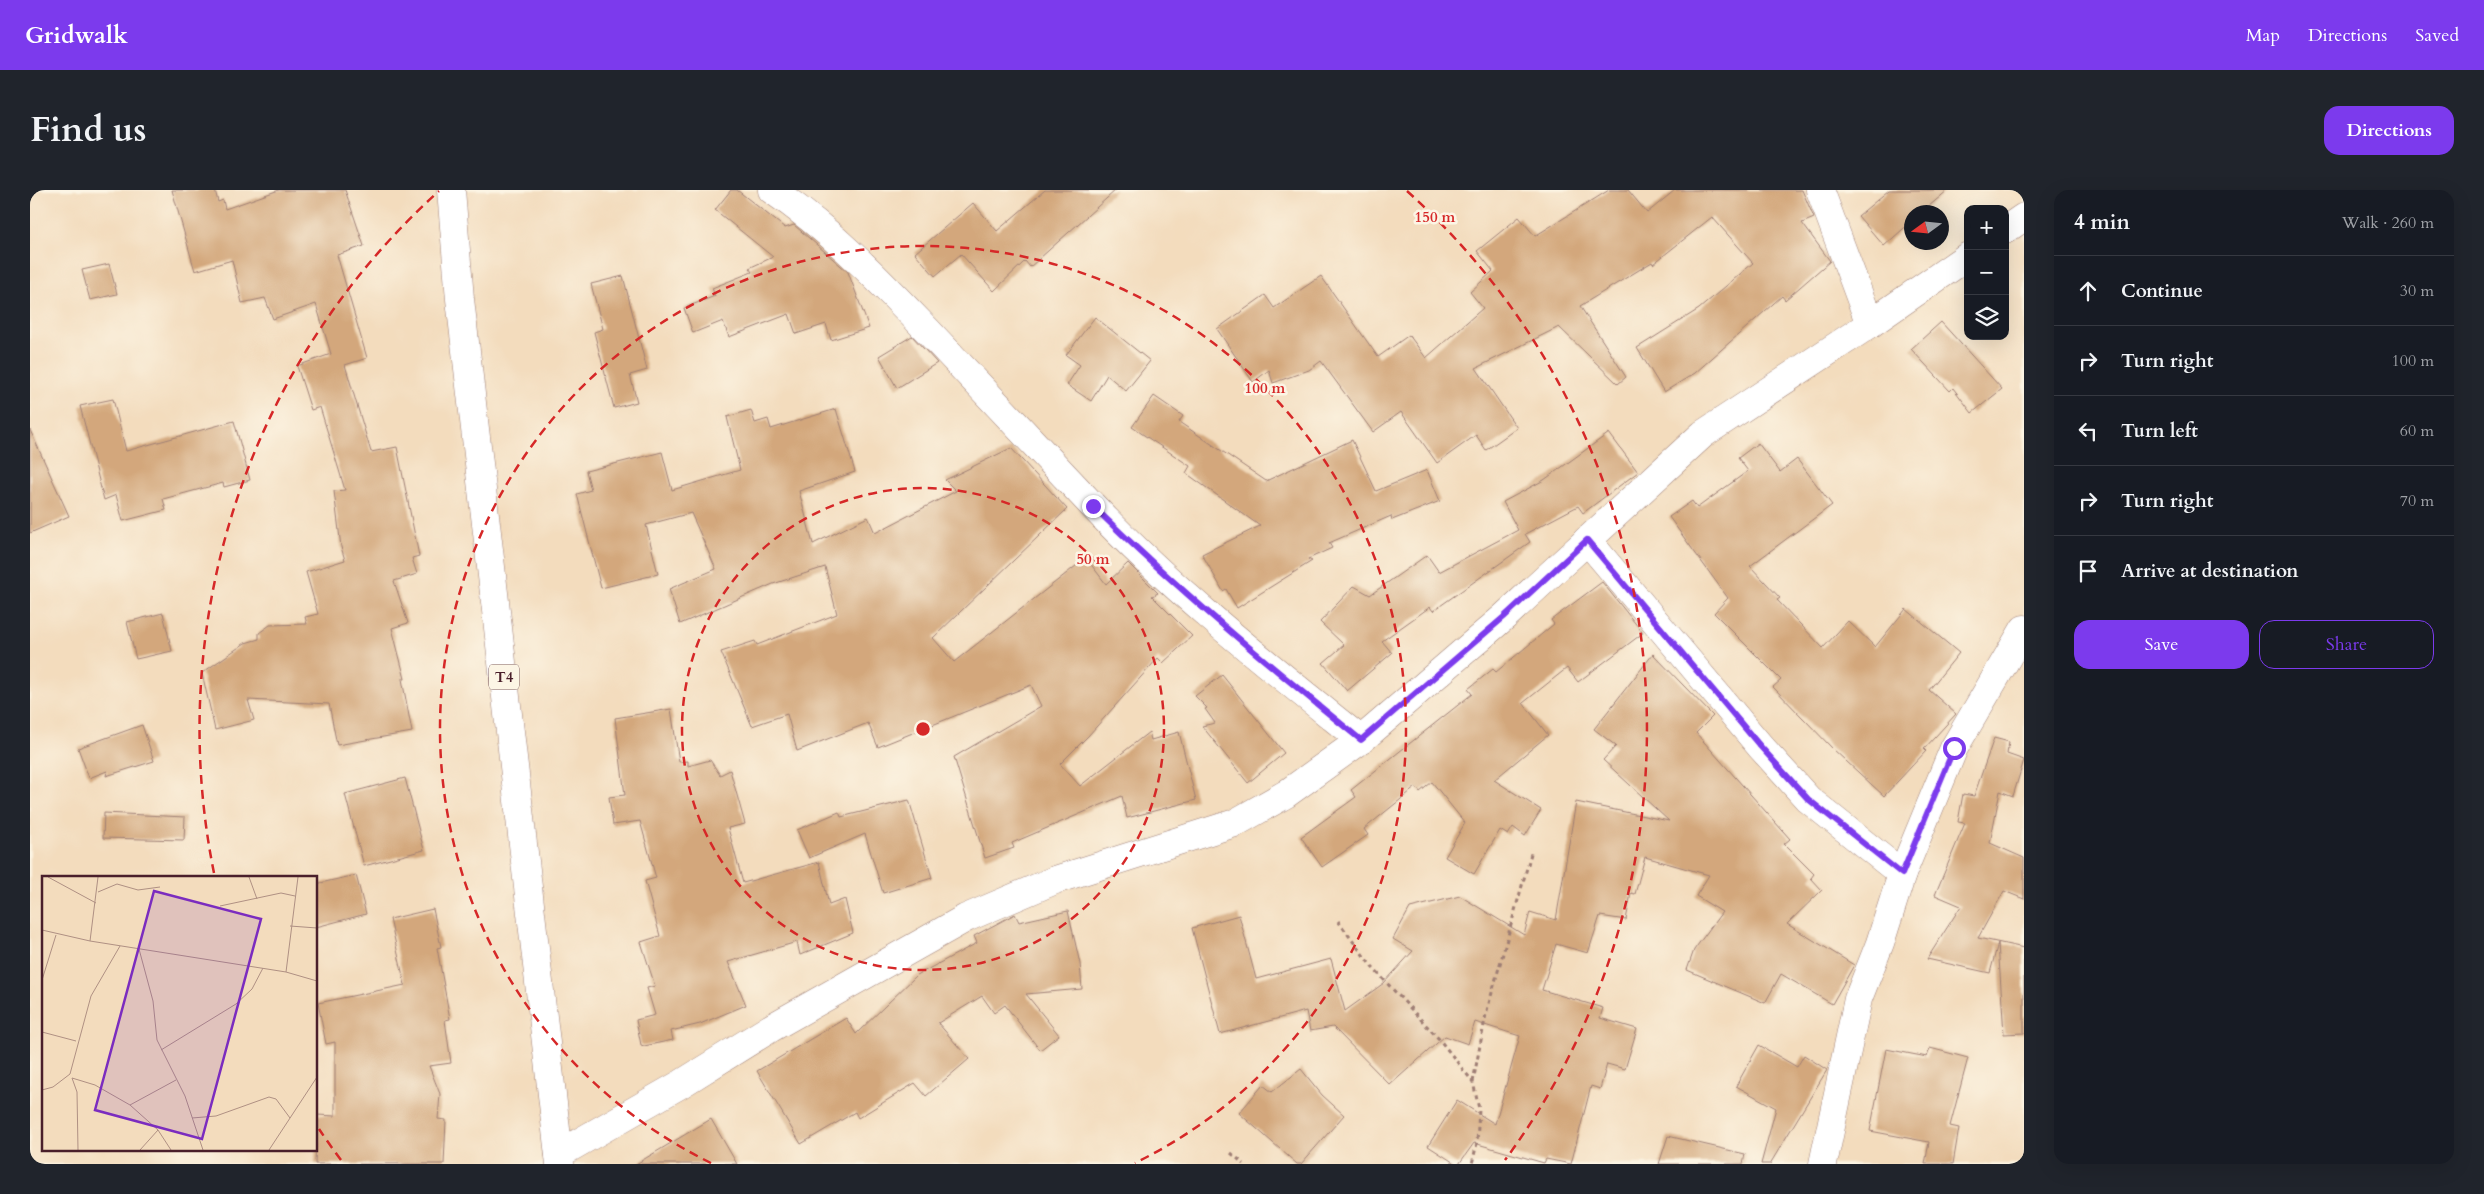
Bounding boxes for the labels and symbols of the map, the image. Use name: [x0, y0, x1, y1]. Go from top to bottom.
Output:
north arrow: [1904, 205, 1949, 250]
text: 150 m: [1415, 207, 1456, 227]
text: 100 m: [1245, 378, 1286, 398]
route end: [1082, 495, 1105, 518]
text: 50 m: [1076, 549, 1110, 569]
road number: T4: [489, 664, 519, 690]
centre of rings: [914, 720, 932, 738]
route start: [1943, 737, 1966, 760]
inset map: [42, 876, 318, 1152]

